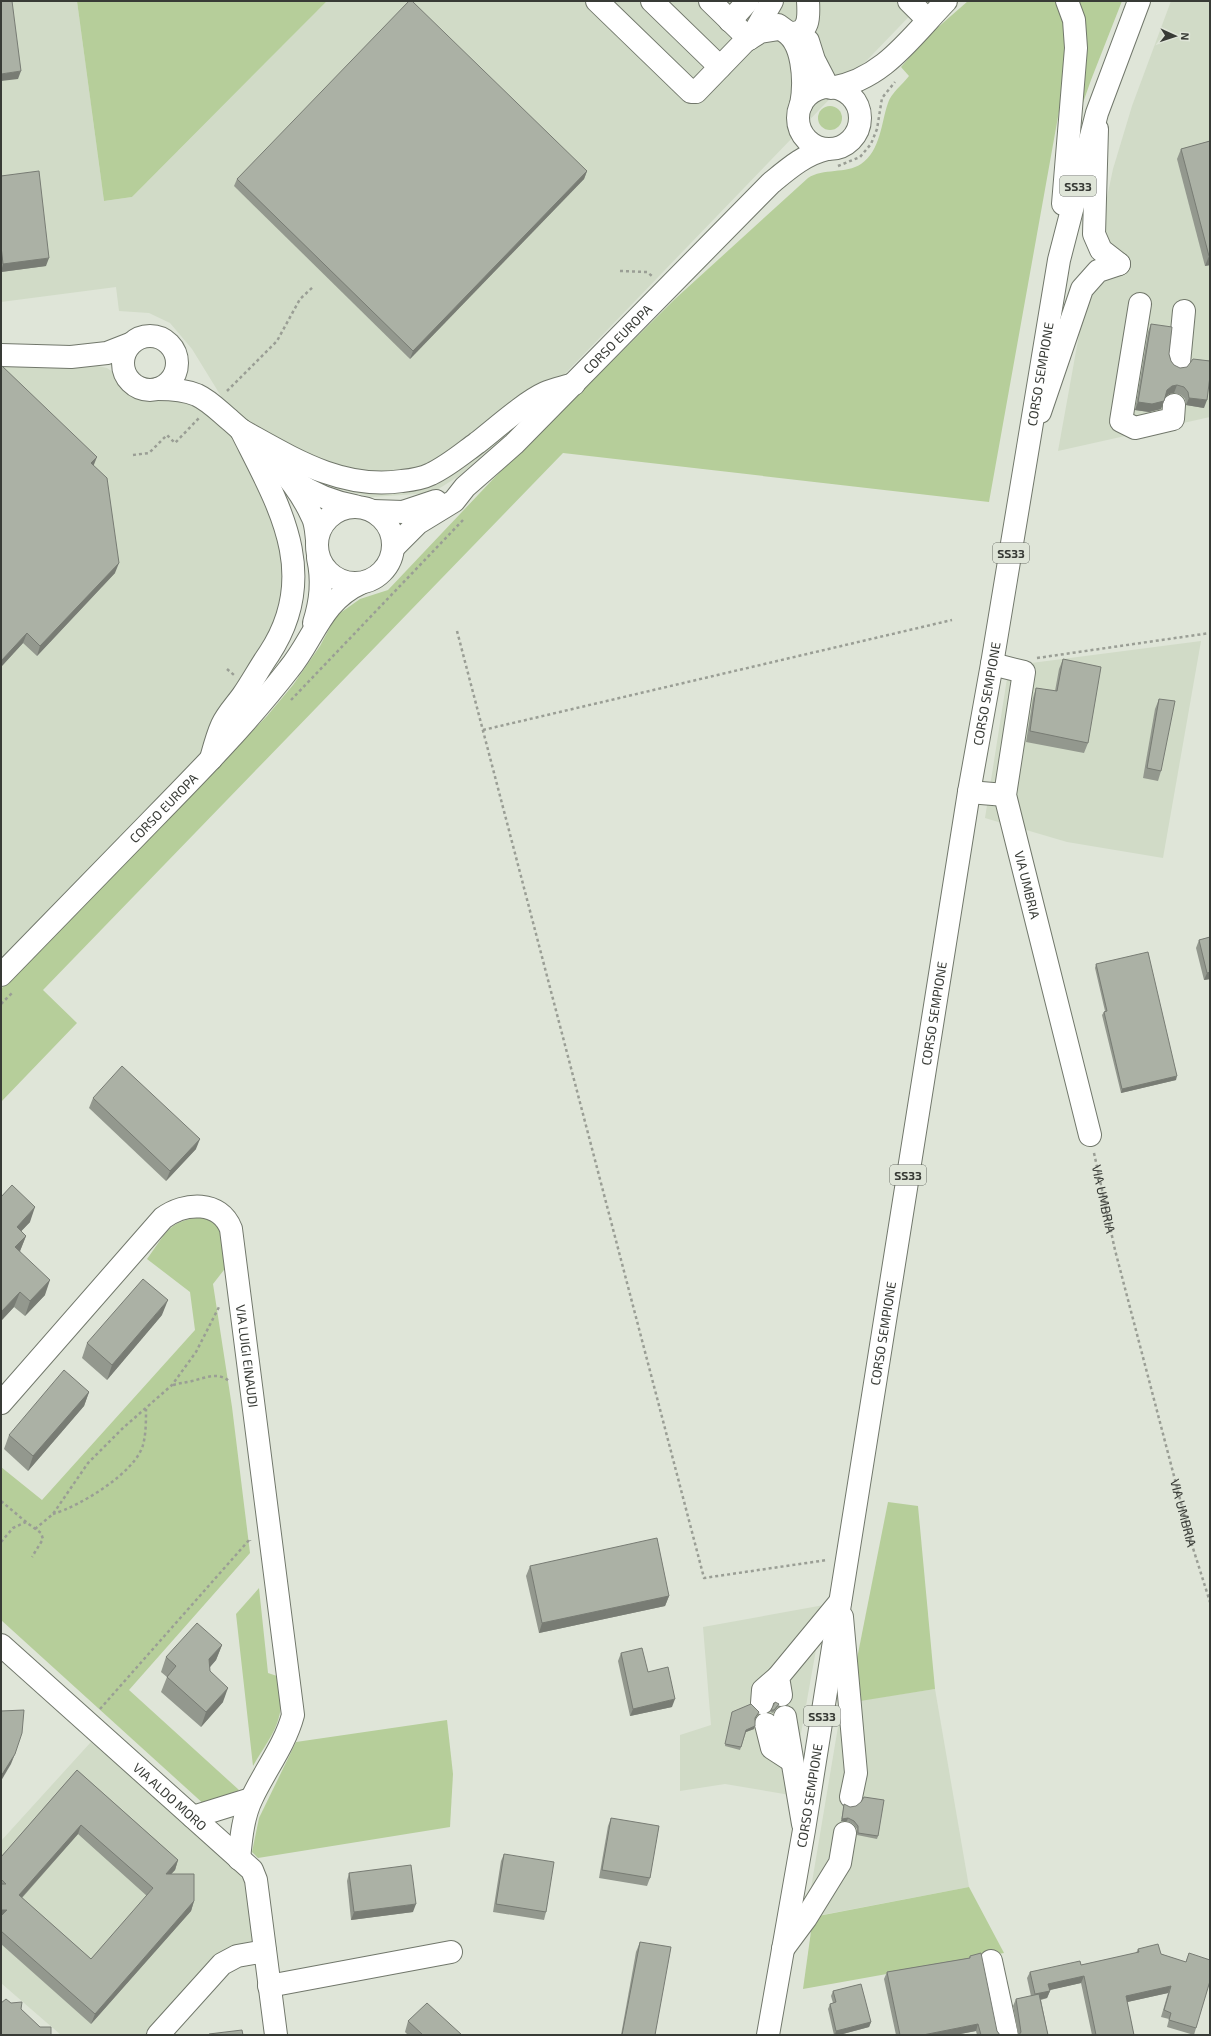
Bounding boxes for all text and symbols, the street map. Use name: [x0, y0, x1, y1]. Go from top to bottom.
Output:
north arrow: [1155, 16, 1195, 56]
text: N: [1179, 32, 1192, 41]
road number: SS33: [1060, 176, 1096, 196]
street label: CORSO EUROPA: [580, 301, 655, 377]
street label: CORSO SEMPIONE: [1024, 321, 1057, 427]
road number: SS33: [993, 543, 1029, 563]
street label: CORSO SEMPIONE: [969, 641, 1004, 747]
street label: CORSO EUROPA: [126, 770, 201, 846]
street label: VIA UMBRIA: [1011, 849, 1044, 921]
street label: CORSO SEMPIONE: [918, 960, 950, 1067]
street label: VIA UMBRIA: [1089, 1163, 1119, 1235]
road number: SS33: [890, 1165, 926, 1185]
street label: CORSO SEMPIONE: [867, 1280, 899, 1387]
street label: VIA LUIGI EINAUDI: [233, 1304, 262, 1409]
street label: VIA UMBRIA: [1167, 1477, 1200, 1549]
road number: SS33: [804, 1706, 840, 1726]
street label: CORSO SEMPIONE: [793, 1742, 826, 1849]
street label: VIA ALDO MORO: [130, 1759, 210, 1834]

